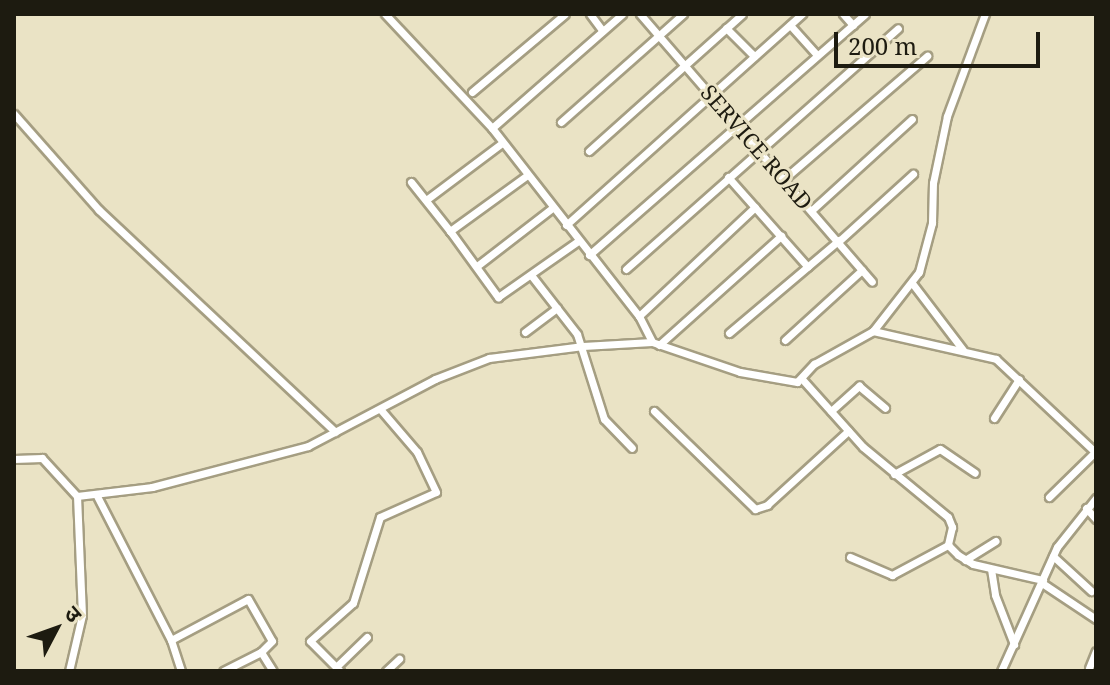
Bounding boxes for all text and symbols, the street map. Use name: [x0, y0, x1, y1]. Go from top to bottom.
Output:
scale bar: [838, 16, 1044, 66]
text: 200 m: [848, 29, 917, 62]
street label: SERVICE ROAD: [696, 79, 818, 215]
north arrow: [16, 589, 96, 669]
text: उ: [59, 599, 90, 628]

